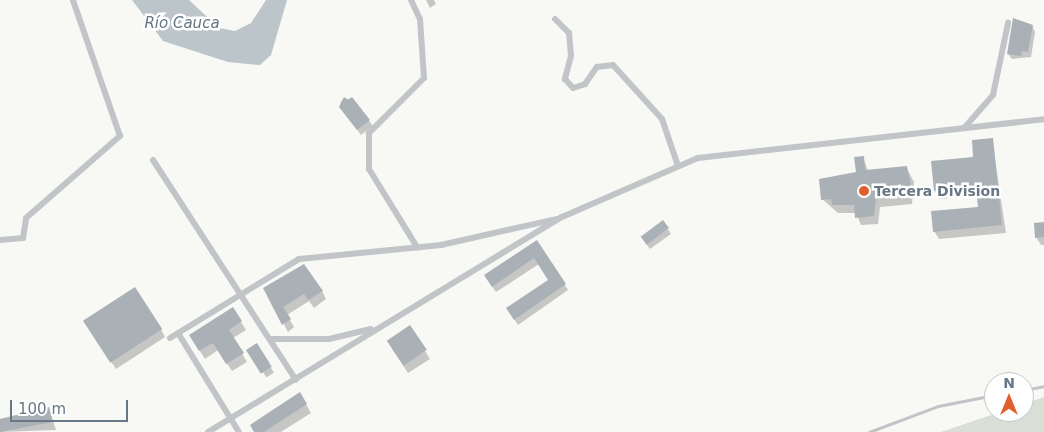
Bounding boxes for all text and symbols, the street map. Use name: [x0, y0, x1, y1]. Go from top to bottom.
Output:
water label: Río Cauca: [144, 15, 220, 33]
place label: Tercera Division: [874, 183, 1000, 199]
marker: Tercera Division: [858, 185, 870, 197]
north arrow: [984, 372, 1034, 422]
text: N: [1003, 375, 1015, 391]
scale bar: [12, 390, 130, 422]
text: 100 m: [18, 400, 66, 418]

